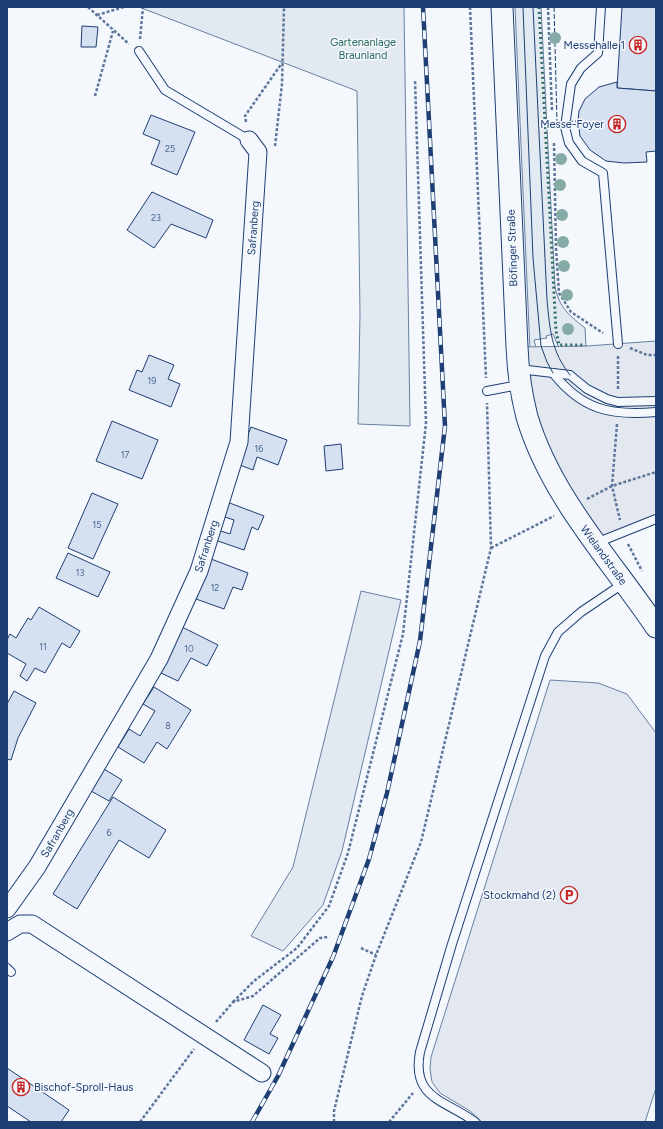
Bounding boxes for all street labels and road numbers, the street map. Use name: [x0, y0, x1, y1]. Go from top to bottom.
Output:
street label: Safranberg: [245, 200, 262, 256]
street label: Böfinger Straße: [505, 209, 520, 287]
street label: Safranberg: [192, 518, 221, 574]
street label: Wielandstraße: [578, 523, 630, 588]
street label: Safranberg: [38, 806, 77, 860]

